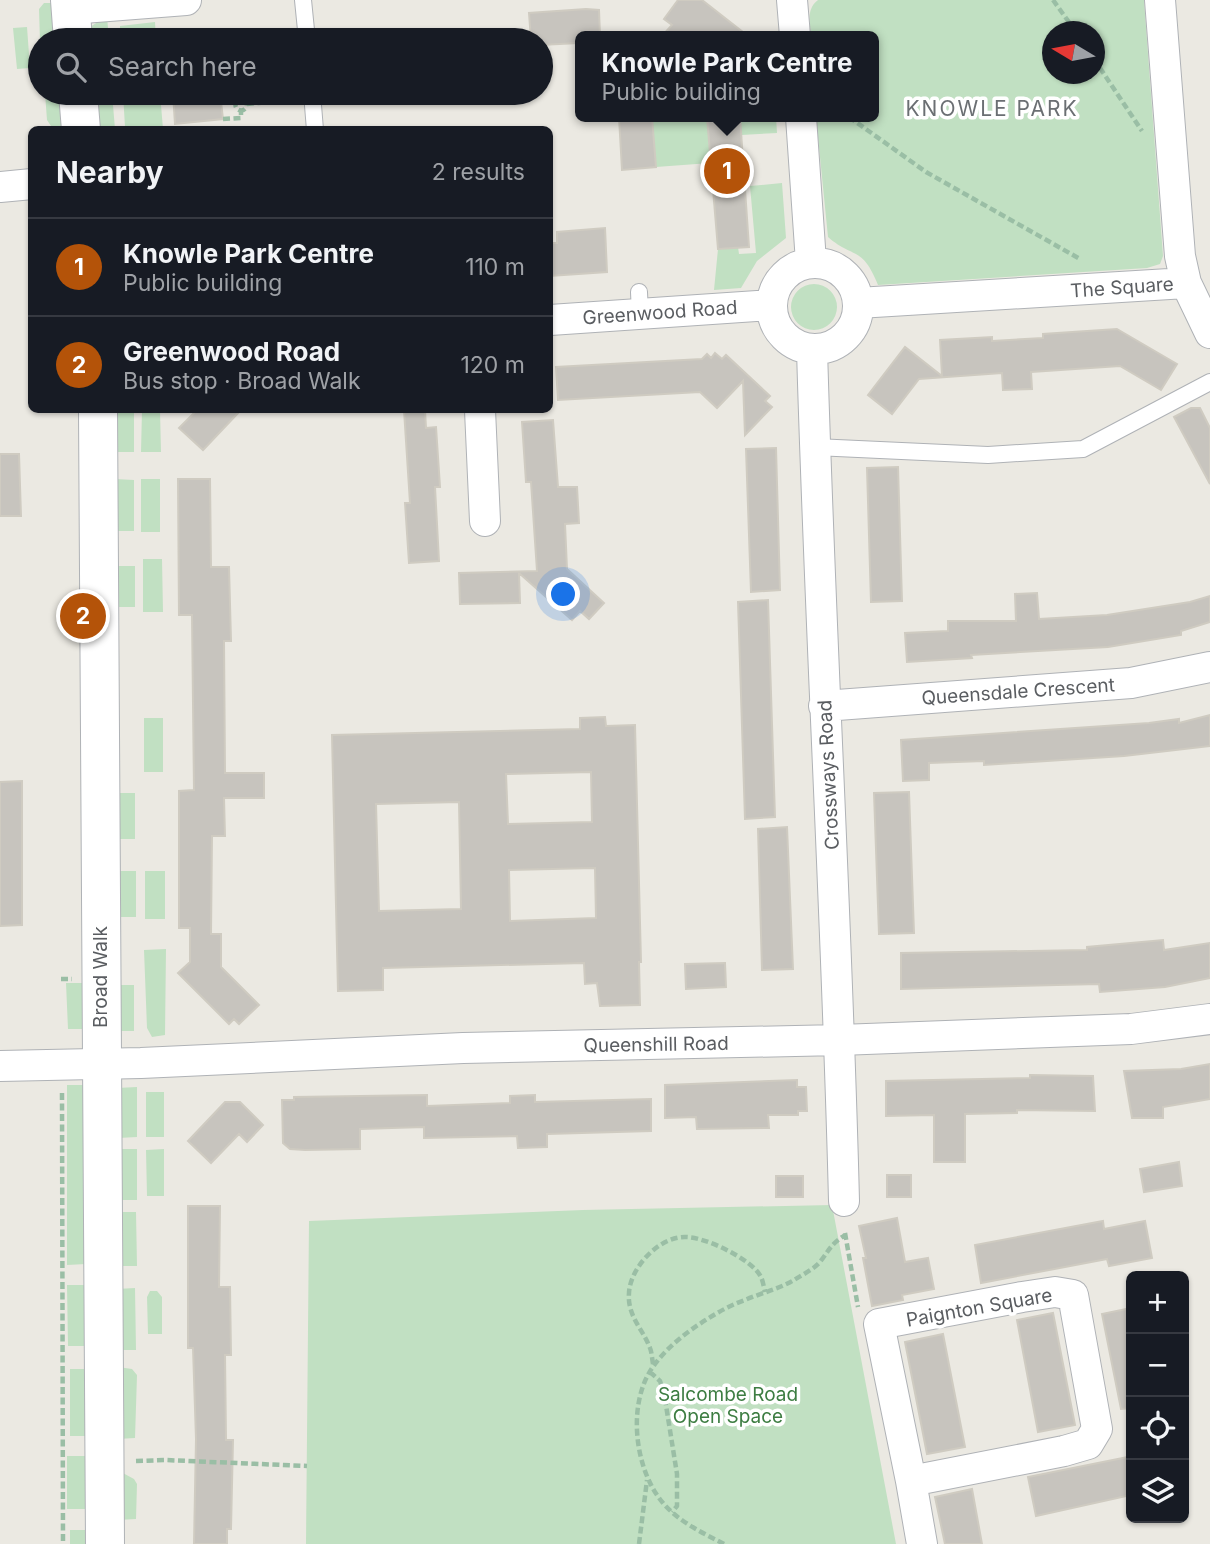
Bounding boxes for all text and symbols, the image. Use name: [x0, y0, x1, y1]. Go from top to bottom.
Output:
north arrow: [1042, 21, 1105, 84]
search box: [28, 28, 553, 105]
popup: [575, 31, 879, 122]
text: Knowle Park Centre: [602, 47, 853, 78]
icon: search: [52, 48, 90, 86]
text: Search here: [108, 51, 257, 82]
text: Public building: [602, 78, 761, 106]
district label: KNOWLE PARK: [905, 96, 1079, 121]
pin: 1: [704, 145, 750, 197]
text: Nearby: [56, 154, 164, 190]
text: 2 results: [432, 158, 525, 186]
text: Knowle Park Centre: [123, 238, 374, 269]
text: 1: [74, 253, 84, 281]
text: 110 m: [465, 253, 525, 281]
text: Public building: [123, 269, 282, 297]
street label: The Square: [1070, 272, 1174, 303]
street label: Greenwood Road: [582, 296, 738, 329]
text: Greenwood Road: [123, 336, 340, 367]
text: 2: [72, 351, 86, 379]
text: 120 m: [460, 351, 525, 379]
text: Bus stop · Broad Walk: [123, 367, 361, 395]
your location: [546, 577, 580, 611]
pin: 2: [60, 590, 106, 642]
street label: Queensdale Crescent: [921, 673, 1115, 710]
street label: Crossways Road: [813, 699, 844, 850]
street label: Broad Walk: [89, 925, 112, 1028]
street label: Queenshill Road: [583, 1032, 729, 1057]
map controls: [1126, 1271, 1189, 1523]
button: +: [1126, 1271, 1189, 1334]
street label: Paignton Square: [904, 1283, 1054, 1332]
button: −: [1126, 1334, 1189, 1397]
park label: Salcombe Road Open Space: [658, 1383, 798, 1428]
button: locate: [1126, 1397, 1189, 1460]
button: layers: [1126, 1460, 1189, 1523]

